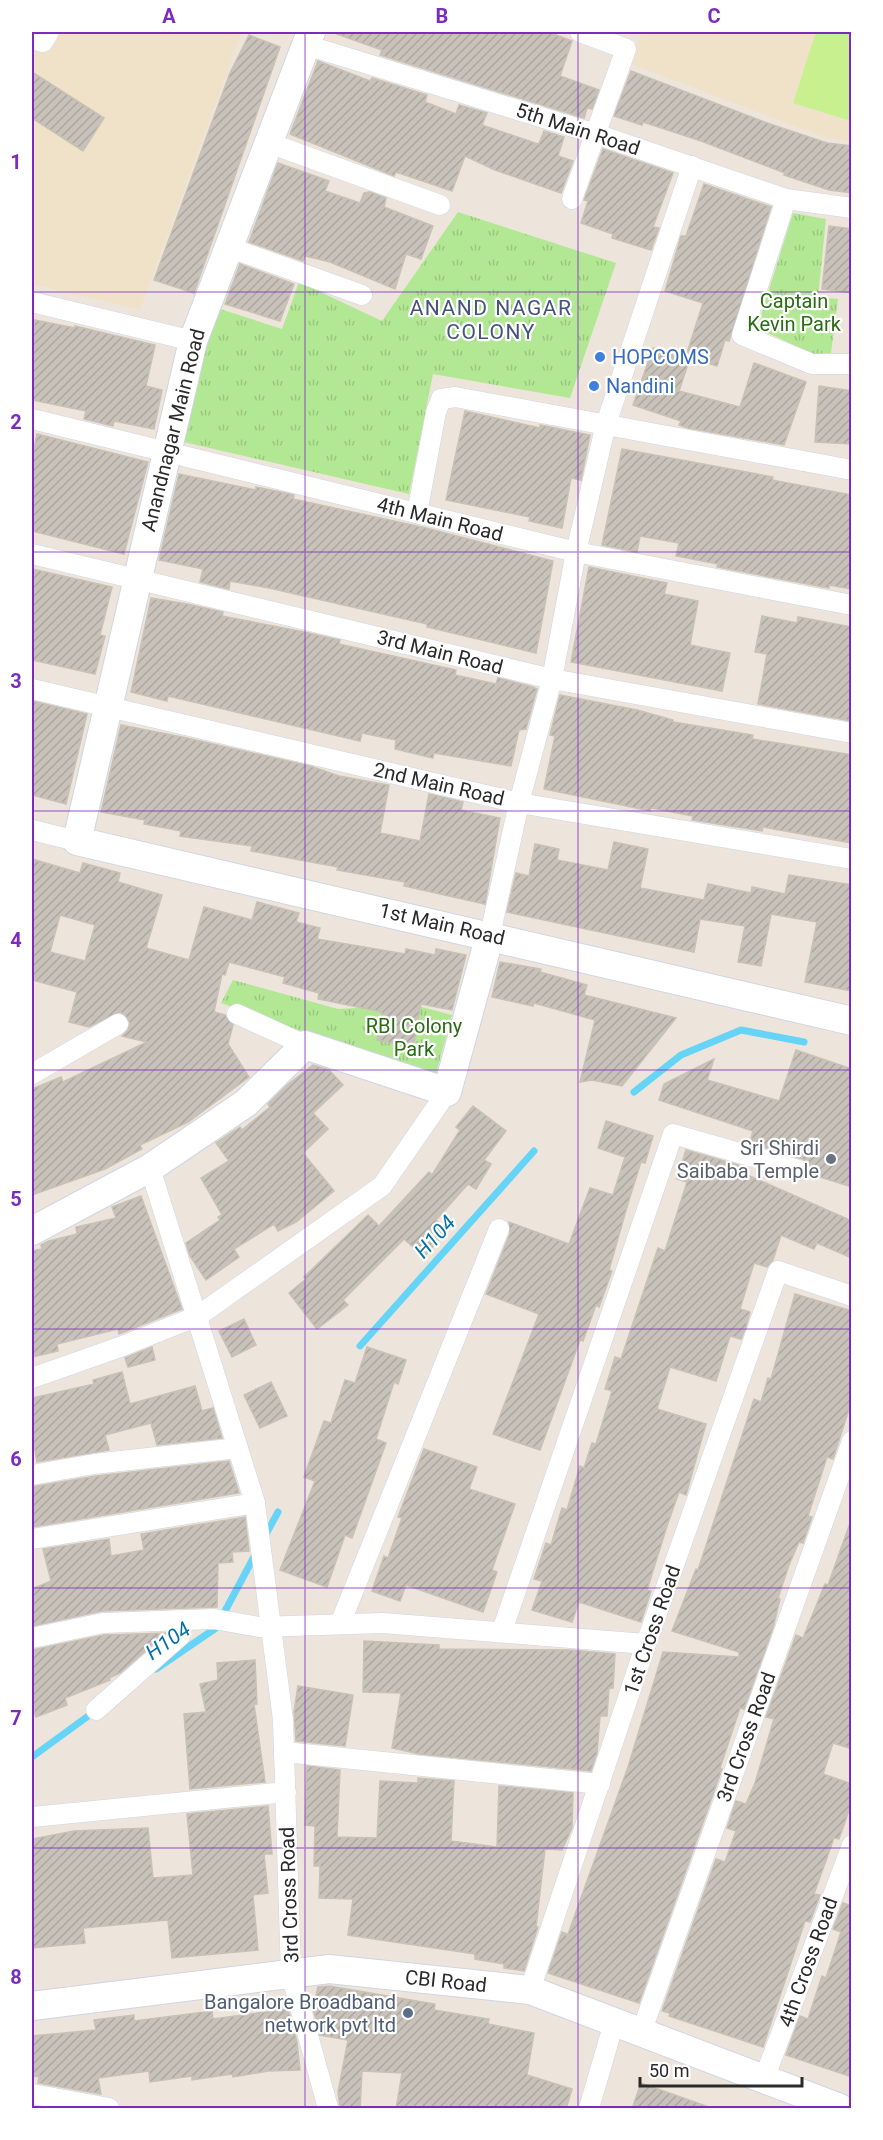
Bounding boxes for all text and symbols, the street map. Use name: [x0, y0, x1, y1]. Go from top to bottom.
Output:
text: A: [162, 4, 176, 28]
text: B: [436, 4, 448, 28]
text: C: [707, 4, 721, 28]
street label: 5th Main Road: [513, 98, 643, 160]
text: 1: [10, 150, 22, 174]
park label: Captain Kevin Park: [747, 289, 842, 336]
district label: ANAND NAGAR COLONY: [410, 296, 572, 344]
street label: Anandnagar Main Road: [136, 326, 210, 534]
place label: HOPCOMS: [612, 345, 709, 369]
marker: HOPCOMS: [593, 350, 607, 364]
place label: Nandini: [606, 374, 674, 398]
marker: Nandini: [587, 379, 601, 393]
text: 2: [10, 410, 22, 434]
street label: 4th Main Road: [375, 492, 505, 546]
street label: 3rd Main Road: [374, 625, 506, 679]
text: 3: [10, 669, 22, 693]
street label: 2nd Main Road: [371, 757, 507, 811]
street label: 1st Main Road: [377, 898, 507, 950]
text: 4: [10, 928, 22, 952]
park label: RBI Colony Park: [366, 1014, 463, 1061]
place label: Sri Shirdi Saibaba Temple: [677, 1136, 819, 1183]
marker: Sri Shirdi Saibaba Temple: [824, 1152, 838, 1166]
text: 5: [10, 1187, 22, 1211]
water label: H104: [410, 1211, 460, 1263]
text: 6: [10, 1447, 22, 1471]
street label: 1st Cross Road: [619, 1562, 685, 1698]
water label: H104: [141, 1617, 195, 1665]
street label: 3rd Cross Road: [711, 1669, 781, 1805]
text: 7: [10, 1706, 22, 1730]
street label: 3rd Cross Road: [275, 1826, 303, 1964]
street label: 4th Cross Road: [773, 1894, 843, 2030]
text: 8: [10, 1965, 22, 1989]
street label: CBI Road: [404, 1965, 488, 1997]
place label: Bangalore Broadband network pvt ltd: [204, 1990, 396, 2037]
marker: Bangalore Broadband network pvt ltd: [401, 2006, 415, 2020]
scale bar: [640, 2050, 802, 2088]
text: 50 m: [649, 2060, 689, 2081]

